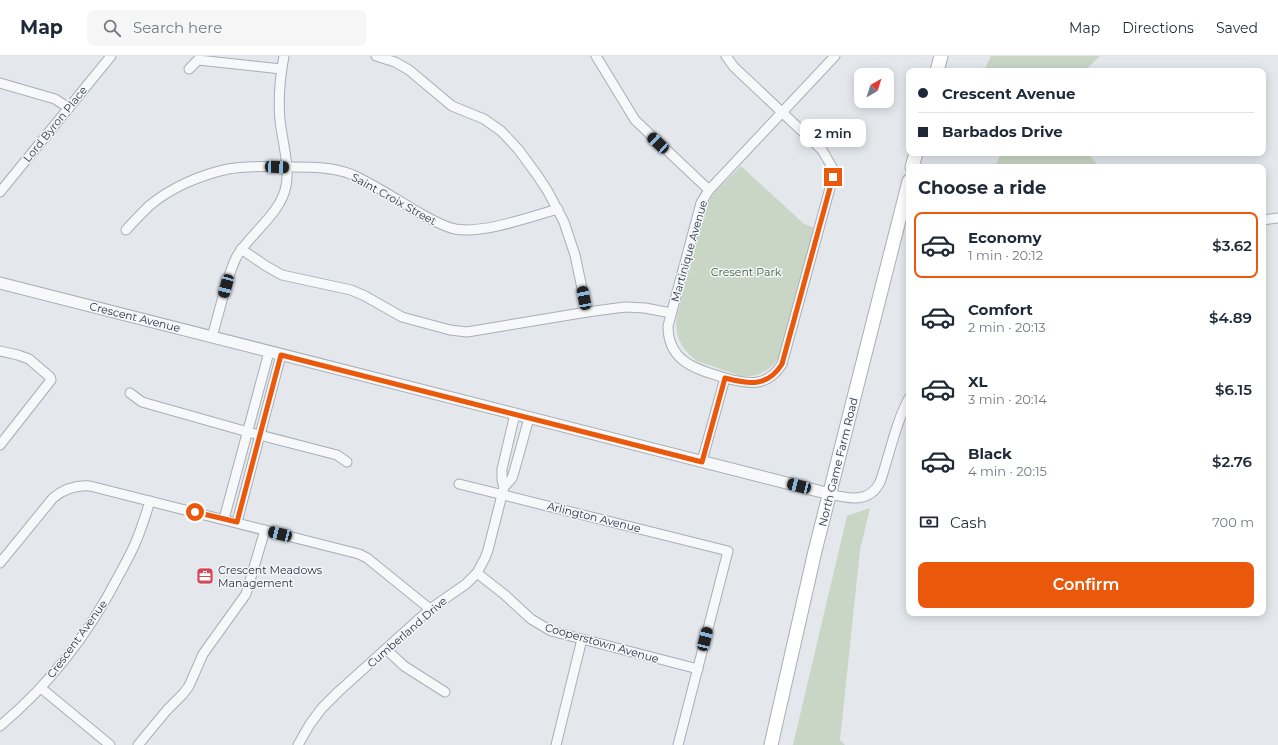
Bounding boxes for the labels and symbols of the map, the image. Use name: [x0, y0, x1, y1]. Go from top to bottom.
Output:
north arrow: [854, 68, 894, 108]
street label: Lord Byron Place: [20, 83, 90, 165]
callout: 2 min: [800, 119, 866, 147]
car: [645, 130, 671, 156]
car: [265, 161, 289, 173]
route end: [824, 168, 842, 186]
street label: Saint Croix Street: [349, 170, 439, 228]
street label: Martinique Avenue: [668, 198, 710, 304]
park label: Cresent Park: [711, 265, 782, 279]
car: [217, 273, 235, 299]
car: [576, 285, 592, 311]
street label: Crescent Avenue: [88, 299, 182, 335]
street label: North Game Farm Road: [815, 396, 861, 528]
car: [786, 477, 812, 495]
street label: Arlington Avenue: [546, 499, 643, 536]
route start: [186, 503, 204, 521]
car: [267, 525, 293, 543]
place label: Crescent Meadows Management: [218, 563, 323, 590]
office icon: Crescent Meadows Management: [195, 566, 215, 586]
street label: Cumberland Drive: [364, 593, 450, 670]
street label: Crescent Avenue: [44, 597, 110, 681]
street label: Cooperstown Avenue: [543, 620, 661, 666]
car: [696, 626, 714, 652]

